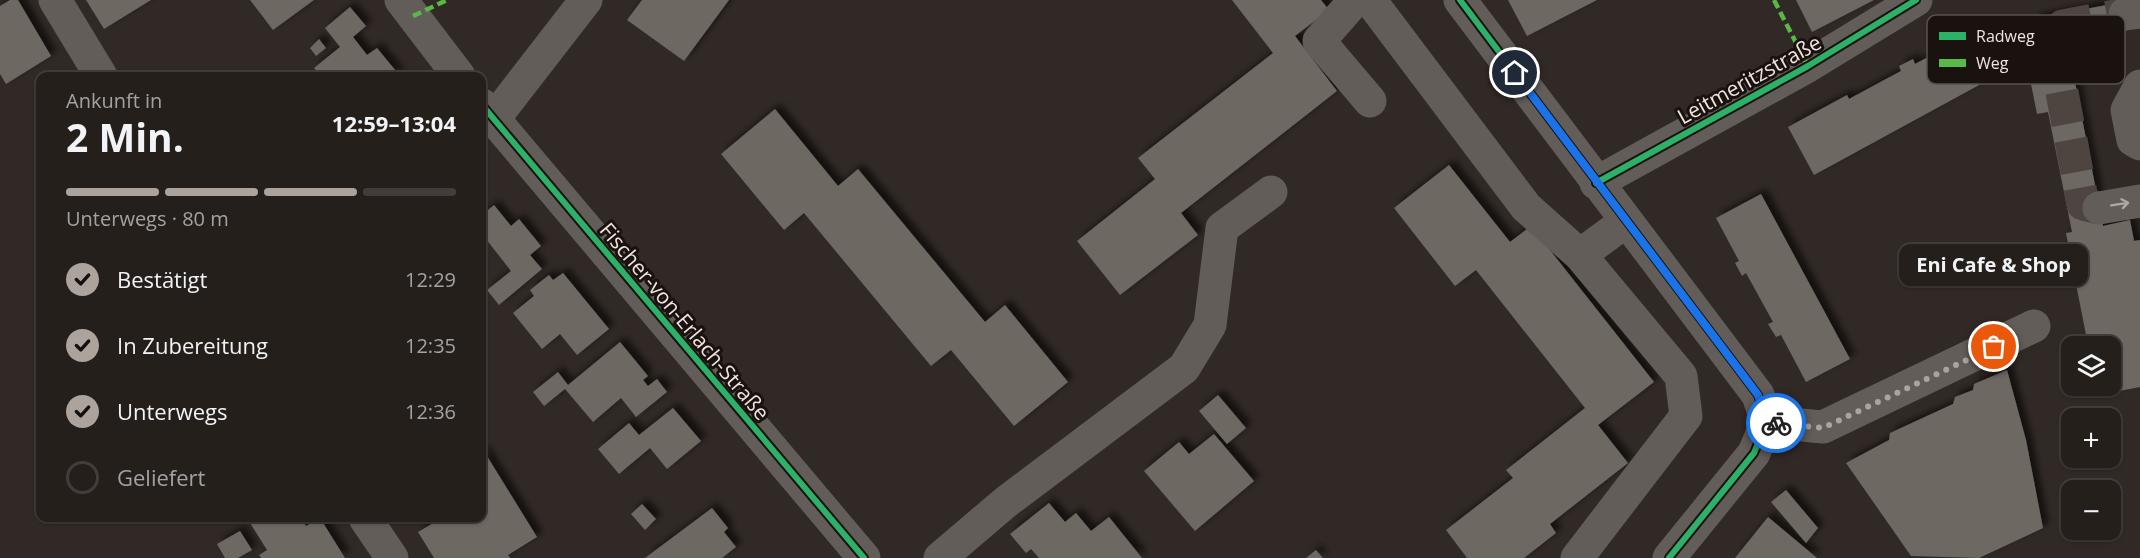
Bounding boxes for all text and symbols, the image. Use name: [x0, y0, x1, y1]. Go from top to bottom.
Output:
legend: [1927, 15, 2125, 84]
text: Radweg: [1976, 25, 2035, 47]
street label: Leitmeritzstraße: [1672, 28, 1826, 130]
pin: [1489, 47, 1540, 98]
text: Weg: [1976, 52, 2009, 74]
icon: home: [1498, 56, 1531, 89]
text: Ankunft in: [66, 87, 162, 114]
text: 12:59–13:04: [332, 108, 456, 138]
text: 2 Min.: [66, 110, 184, 163]
one-way arrow: [2109, 199, 2129, 210]
text: Unterwegs · 80 m: [66, 205, 229, 232]
street label: Fischer-von-Erlach-Straße: [594, 216, 776, 426]
callout: Eni Cafe & Shop: [1900, 245, 2088, 287]
text: Eni Cafe & Shop: [1916, 251, 2071, 278]
icon: check: [66, 263, 99, 296]
text: Bestätigt: [117, 264, 207, 294]
text: 12:29: [405, 266, 456, 293]
pin: [1968, 321, 2019, 372]
icon: check: [66, 329, 99, 362]
text: In Zubereitung: [117, 330, 268, 360]
icon: bag: [1977, 330, 2010, 363]
text: 12:35: [405, 332, 456, 359]
map controls: [2061, 336, 2121, 540]
button: layers: [2061, 336, 2121, 396]
courier: [1746, 393, 1806, 453]
icon: check: [66, 395, 99, 428]
text: Unterwegs: [117, 396, 228, 426]
text: 12:36: [405, 398, 456, 425]
icon: bike: [1760, 407, 1793, 440]
button: +: [2061, 408, 2121, 468]
text: Geliefert: [117, 462, 205, 492]
button: −: [2061, 480, 2121, 540]

